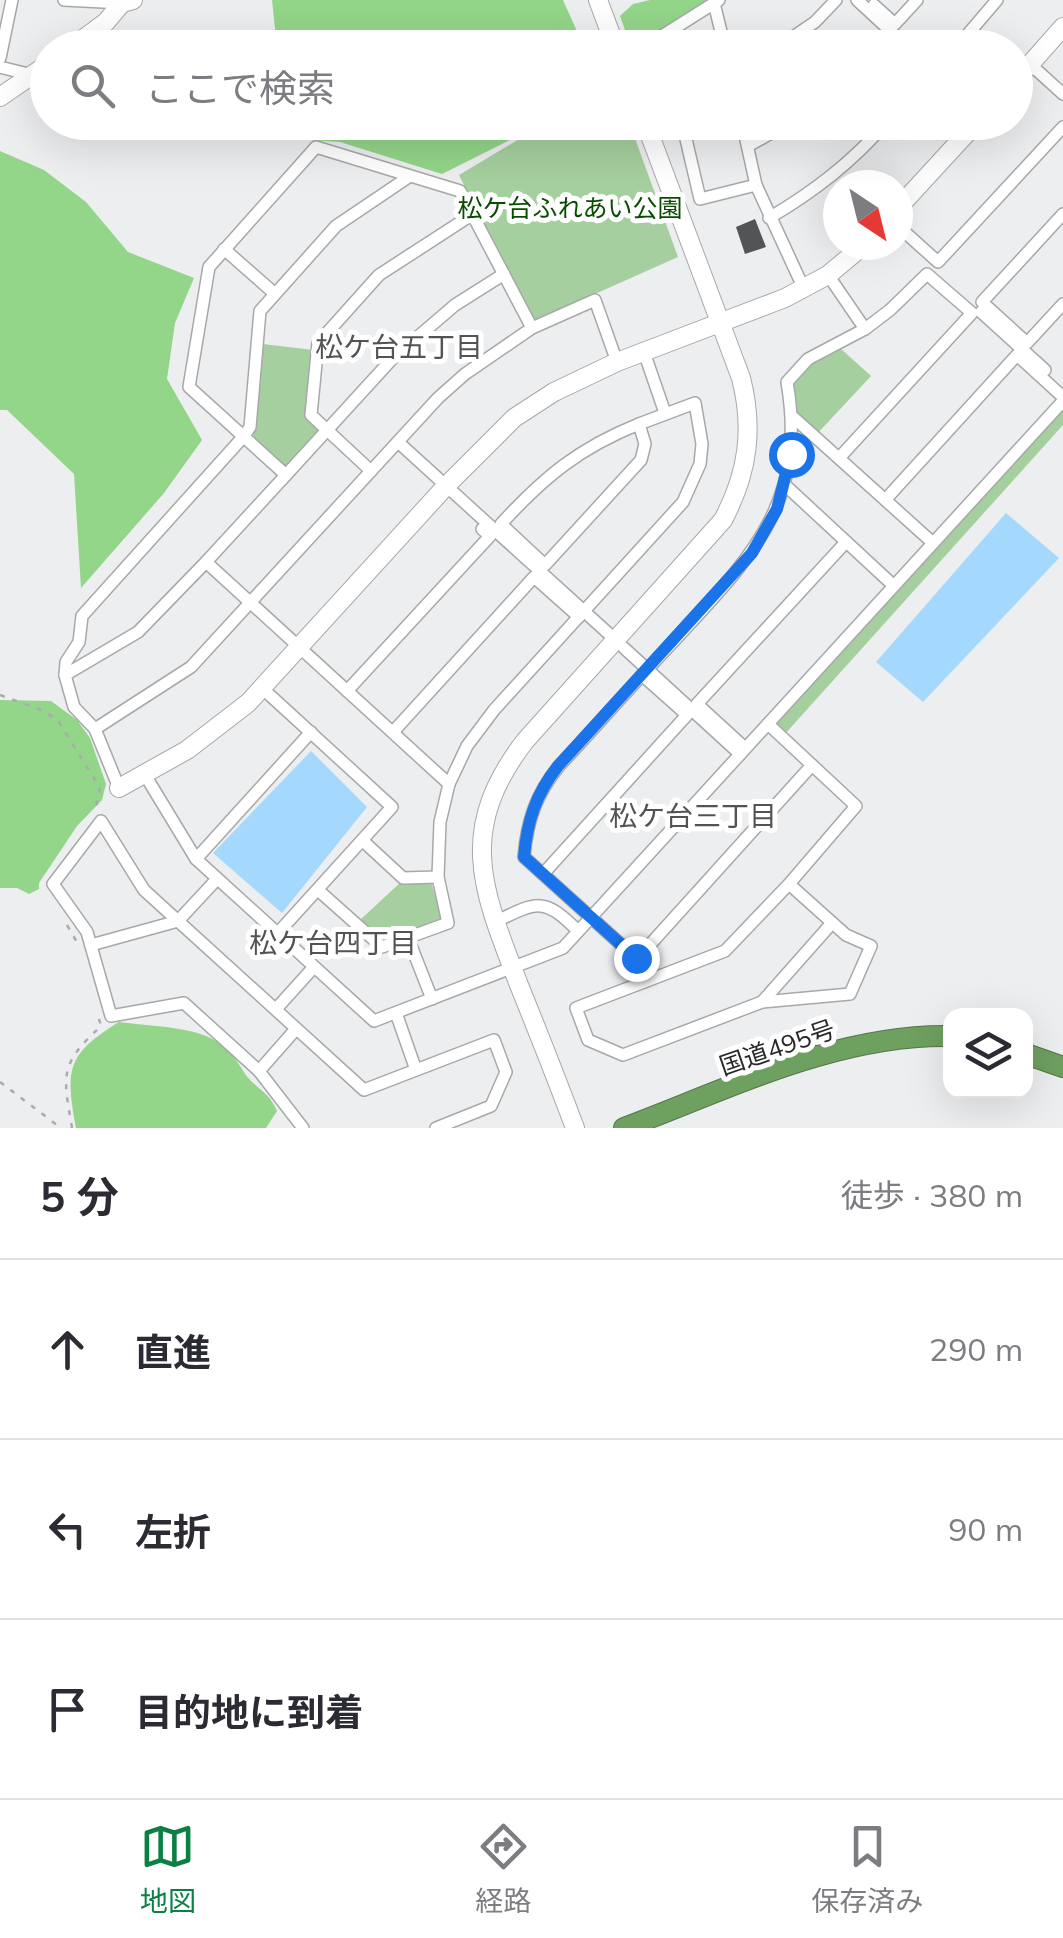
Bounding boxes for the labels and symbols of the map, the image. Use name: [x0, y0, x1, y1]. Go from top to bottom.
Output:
north arrow: [823, 170, 913, 260]
park label: 松ケ台ふれあい公園: [457, 192, 683, 223]
district label: 松ケ台五丁目: [315, 329, 483, 364]
route start: [769, 432, 815, 478]
district label: 松ケ台三丁目: [609, 798, 777, 833]
district label: 松ケ台四丁目: [249, 925, 417, 960]
route end: [614, 936, 660, 982]
street label: 国道495号: [715, 1013, 839, 1081]

